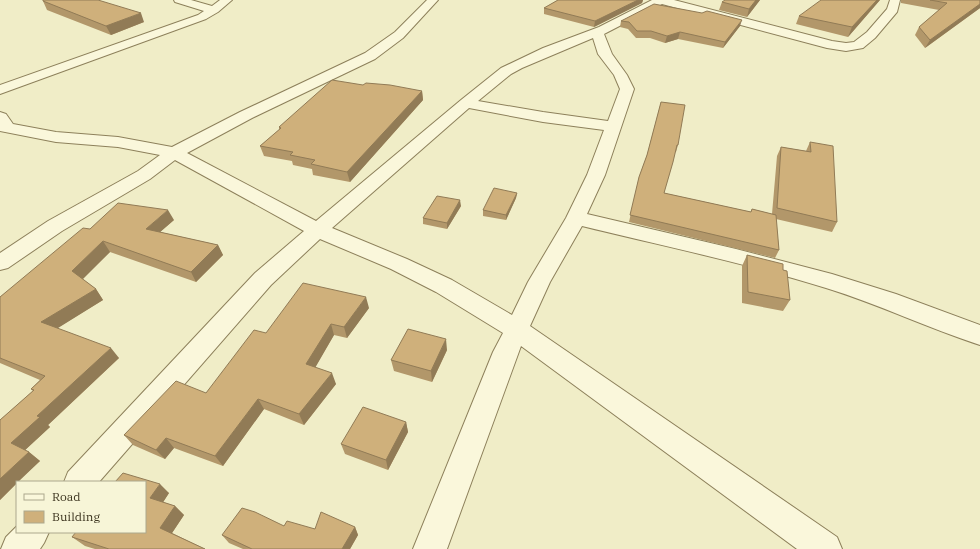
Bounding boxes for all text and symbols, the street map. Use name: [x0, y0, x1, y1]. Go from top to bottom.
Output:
legend: [16, 481, 146, 533]
text: Road: [52, 489, 81, 504]
text: Building: [52, 509, 100, 524]

